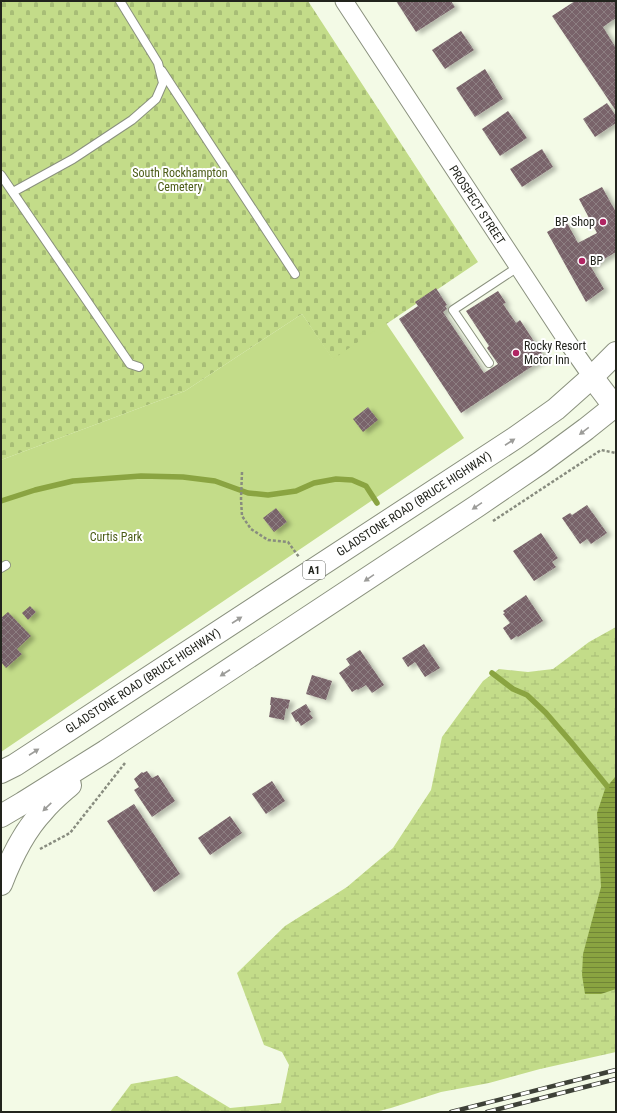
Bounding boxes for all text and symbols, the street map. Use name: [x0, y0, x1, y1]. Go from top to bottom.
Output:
street label: PROSPECT STREET: [446, 163, 508, 247]
park label: South Rockhampton Cemetery: [132, 166, 228, 194]
place label: BP Shop: [555, 215, 595, 229]
marker: BP Shop: [598, 217, 608, 227]
place label: BP: [590, 254, 604, 268]
marker: BP: [577, 256, 587, 266]
place label: Rocky Resort Motor Inn: [524, 339, 587, 367]
marker: Rocky Resort Motor Inn: [511, 348, 521, 358]
one-way arrow: [578, 427, 589, 435]
one-way arrow: [504, 438, 516, 445]
street label: GLADSTONE ROAD (BRUCE HIGHWAY): [334, 449, 494, 559]
one-way arrow: [472, 502, 483, 510]
park label: Curtis Park: [90, 530, 143, 544]
road number: A1: [303, 561, 325, 579]
one-way arrow: [364, 574, 374, 582]
one-way arrow: [232, 616, 242, 624]
street label: GLADSTONE ROAD (BRUCE HIGHWAY): [63, 626, 223, 736]
one-way arrow: [220, 669, 231, 676]
one-way arrow: [29, 748, 39, 756]
one-way arrow: [42, 802, 52, 811]

